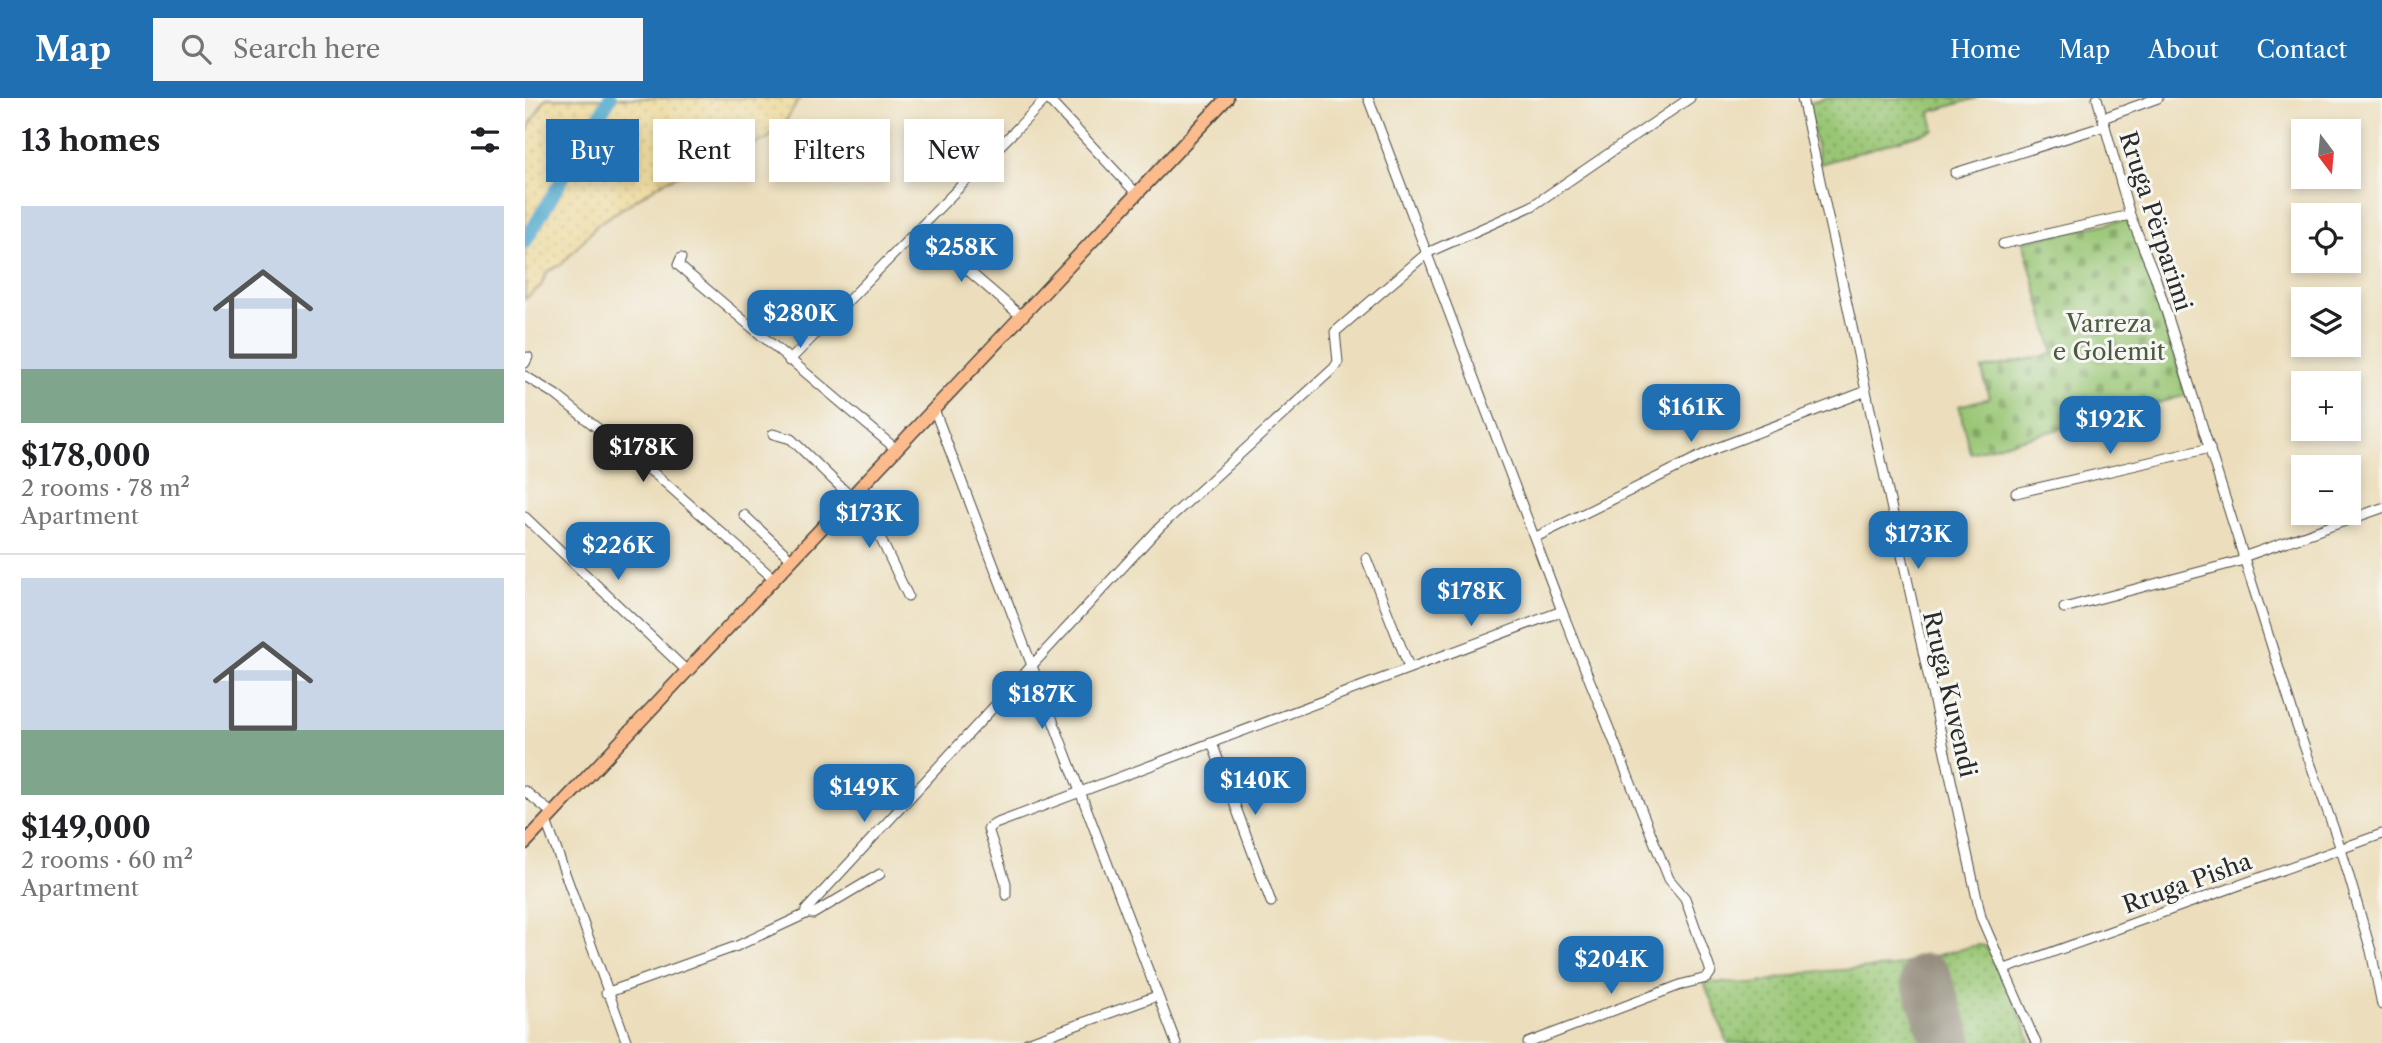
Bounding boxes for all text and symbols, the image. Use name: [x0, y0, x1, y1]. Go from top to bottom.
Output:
search box: [153, 18, 643, 81]
text: Map: [35, 29, 111, 70]
icon: search: [177, 30, 215, 68]
text: Search here: [233, 33, 380, 65]
text: Home: [1950, 35, 2021, 64]
text: Map: [2059, 35, 2110, 64]
text: About: [2148, 35, 2219, 64]
text: Contact: [2257, 35, 2347, 64]
chip: Buy: [546, 119, 639, 182]
chip: Rent: [653, 119, 755, 182]
chip: Filters: [769, 119, 890, 182]
chip: New: [904, 119, 1004, 182]
north arrow: [2291, 119, 2361, 189]
map controls: [2291, 119, 2361, 525]
icon: filters: [466, 121, 504, 159]
text: 13 homes: [21, 122, 160, 159]
street label: Rruga Përparimi: [2113, 128, 2199, 314]
button: locate: [2291, 203, 2361, 273]
pin: $258K: [912, 225, 1010, 284]
text: $258K: [925, 233, 997, 261]
icon: home: [200, 251, 326, 377]
button: layers: [2291, 287, 2361, 357]
pin: $280K: [751, 290, 849, 350]
text: $280K: [763, 299, 837, 327]
park label: Varreza e Golemit: [2053, 309, 2166, 366]
button: +: [2291, 371, 2361, 441]
pin: $161K: [1642, 384, 1740, 444]
text: $161K: [1658, 393, 1724, 421]
pin: $192K: [2061, 396, 2159, 456]
text: $192K: [2076, 405, 2144, 433]
pin: $178K: [594, 424, 692, 484]
text: $178K: [609, 433, 677, 461]
text: $178,000: [21, 437, 151, 474]
button: −: [2291, 455, 2361, 525]
text: 2 rooms · 78 m²: [21, 474, 190, 502]
pin: $173K: [820, 490, 918, 550]
text: $173K: [836, 499, 902, 527]
text: Apartment: [21, 502, 139, 530]
pin: $173K: [1869, 512, 1967, 571]
text: $173K: [1885, 520, 1951, 548]
pin: $226K: [569, 522, 667, 582]
text: $226K: [582, 531, 654, 559]
pin: $178K: [1422, 568, 1520, 628]
text: $178K: [1437, 577, 1505, 605]
street label: Rruga Kuvendi: [1917, 608, 1983, 780]
icon: home: [200, 623, 326, 749]
pin: $187K: [993, 672, 1091, 731]
text: $187K: [1008, 680, 1076, 708]
pin: $140K: [1206, 758, 1304, 817]
pin: $149K: [815, 764, 913, 824]
text: $140K: [1220, 766, 1290, 794]
text: $149K: [830, 773, 898, 801]
text: $149,000: [21, 809, 151, 846]
text: 2 rooms · 60 m²: [21, 846, 193, 874]
street label: Rruga Pisha: [2119, 846, 2256, 920]
text: Apartment: [21, 874, 139, 902]
pin: $204K: [1562, 936, 1660, 996]
text: $204K: [1574, 945, 1648, 973]

